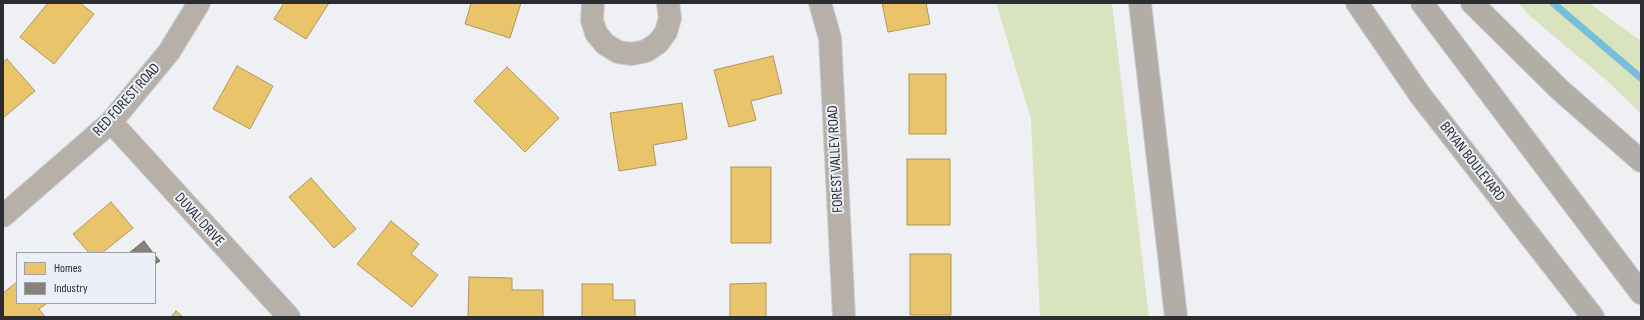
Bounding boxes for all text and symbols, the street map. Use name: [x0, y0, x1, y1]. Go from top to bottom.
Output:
street label: RED FOREST ROAD: [90, 60, 164, 140]
street label: FOREST VALLEY ROAD: [824, 105, 848, 213]
street label: BRYAN BOULEVARD: [1435, 119, 1509, 205]
street label: DUVAL DRIVE: [170, 190, 228, 250]
legend: [16, 252, 156, 304]
text: Homes: [54, 261, 82, 276]
text: Industry: [54, 281, 88, 296]

